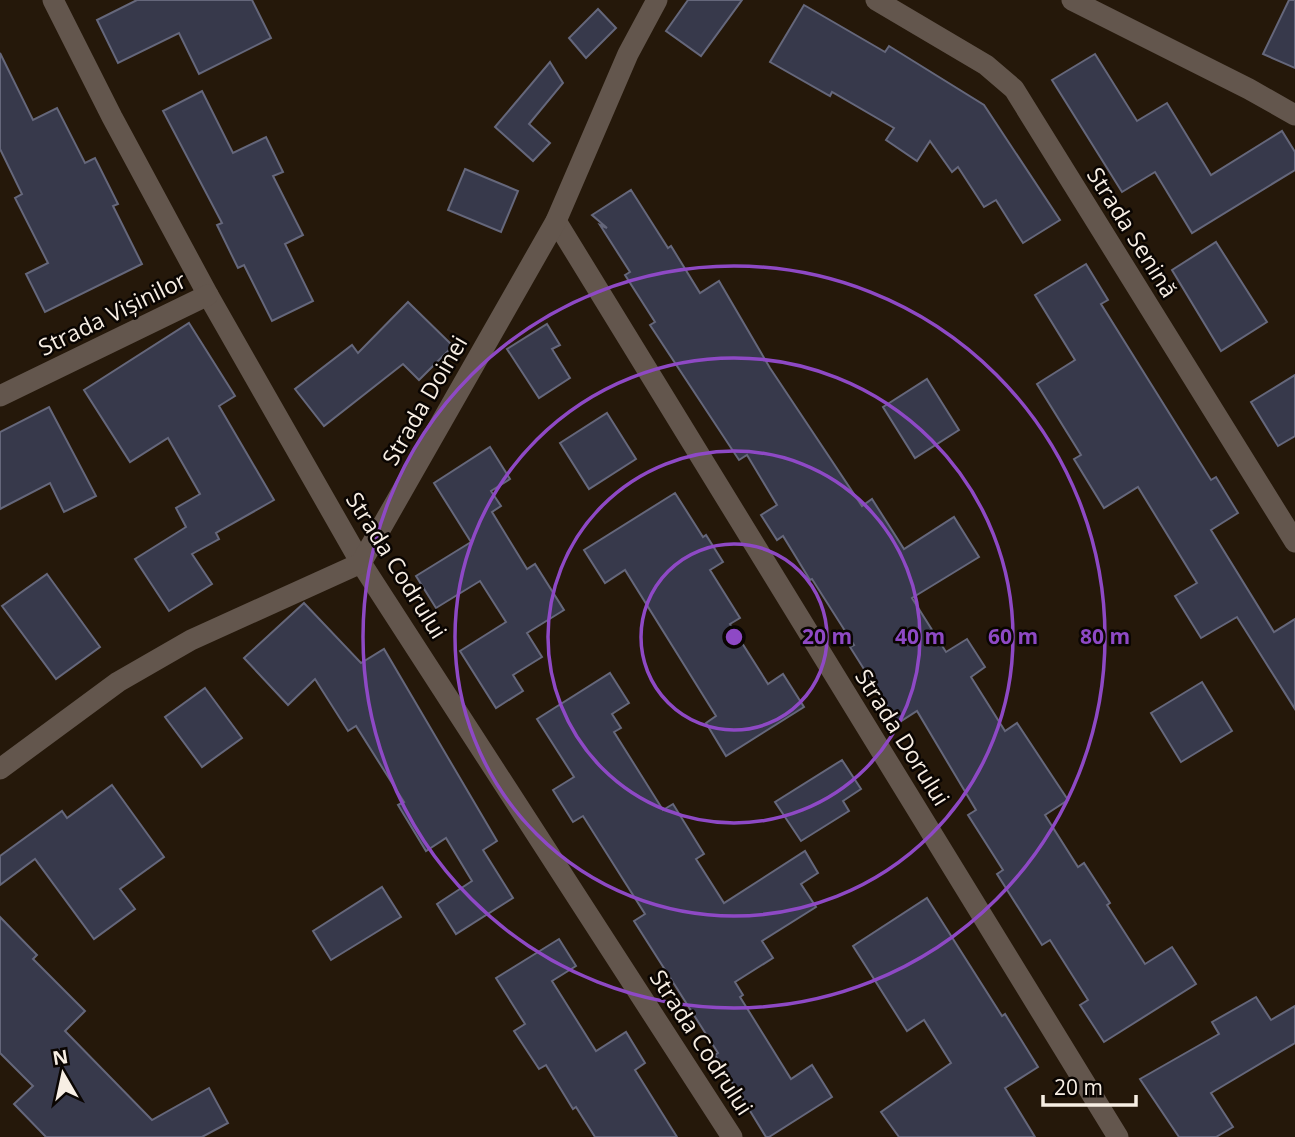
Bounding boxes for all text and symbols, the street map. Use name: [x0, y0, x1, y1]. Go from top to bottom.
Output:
street label: Strada Senină: [1080, 161, 1186, 303]
street label: Strada Vișinilor: [33, 263, 192, 363]
street label: Strada Doinei: [374, 329, 474, 471]
street label: Strada Codrului: [339, 486, 455, 644]
text: 20 m: [802, 622, 852, 650]
text: 40 m: [895, 622, 945, 650]
text: 60 m: [988, 622, 1038, 650]
text: 80 m: [1080, 622, 1130, 650]
centre of rings: [722, 625, 746, 649]
street label: Strada Dorului: [848, 663, 958, 811]
street label: Strada Codrului: [643, 963, 761, 1121]
north arrow: [28, 1039, 98, 1109]
text: N: [51, 1043, 70, 1071]
scale bar: [1043, 1064, 1136, 1108]
text: 20 m: [1054, 1073, 1103, 1101]

